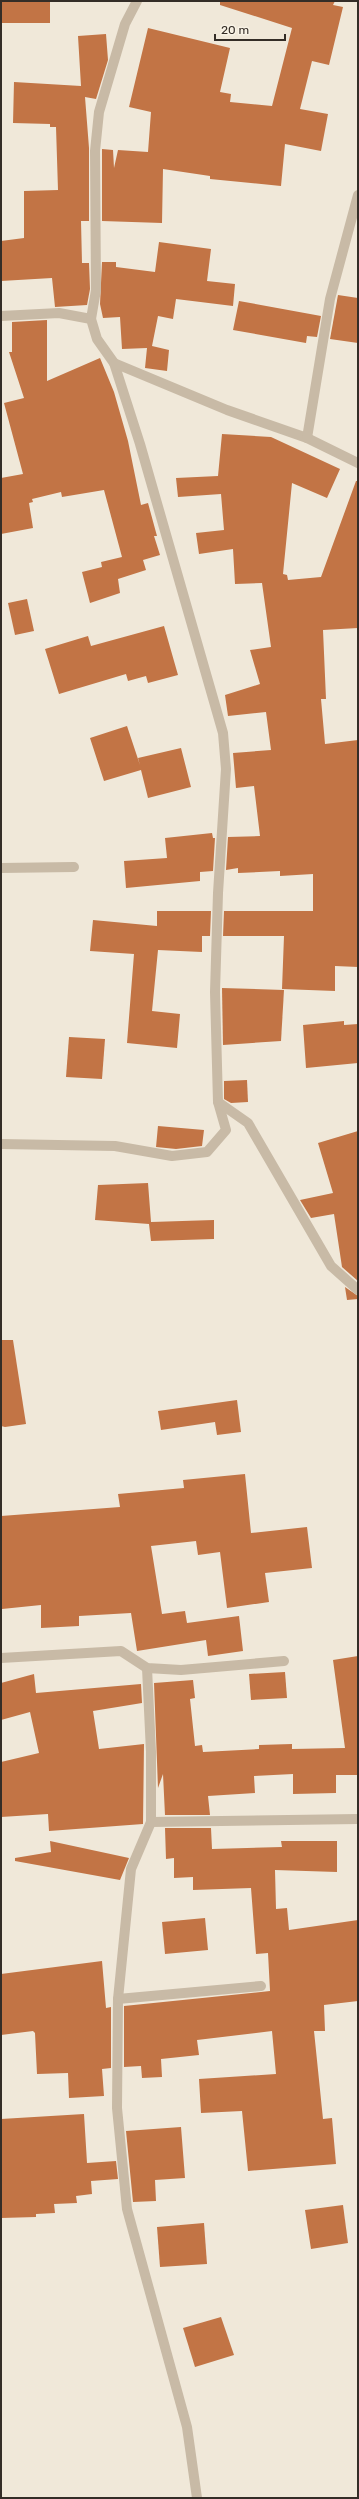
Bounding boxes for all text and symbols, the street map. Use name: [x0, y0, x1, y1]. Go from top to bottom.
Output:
scale bar: [215, 16, 285, 42]
text: 20 m: [221, 23, 249, 37]

